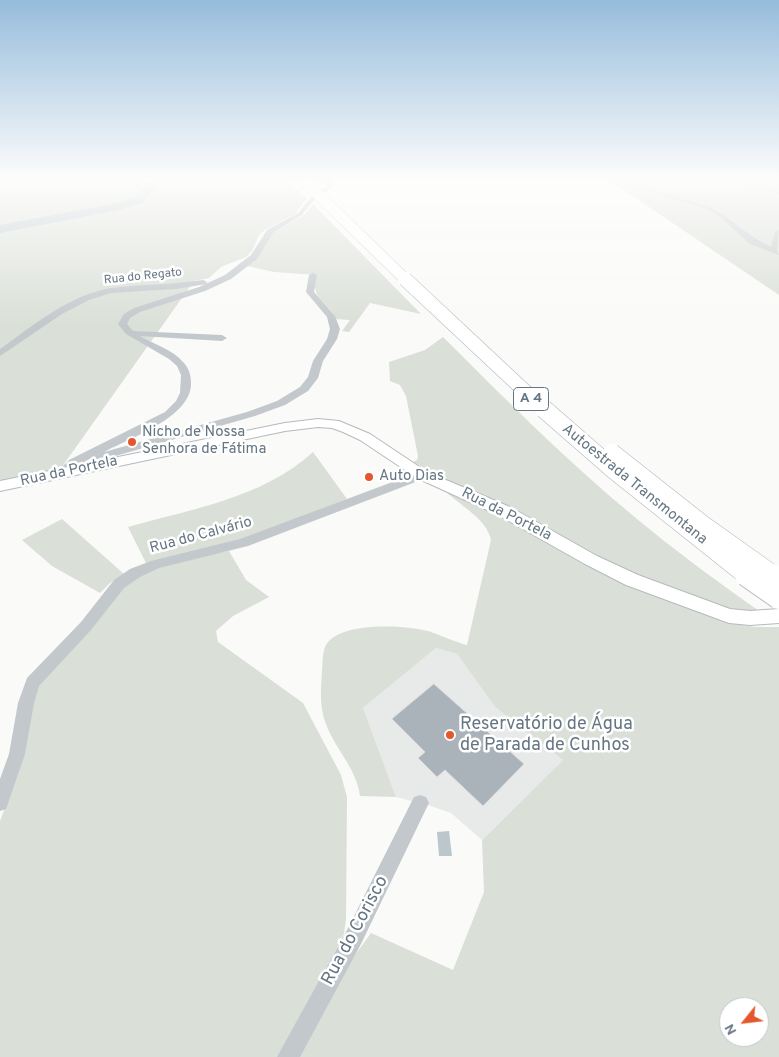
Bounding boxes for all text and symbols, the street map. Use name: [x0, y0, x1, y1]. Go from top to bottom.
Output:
street label: Rua do Regato: [103, 266, 183, 288]
road number: A 4: [514, 388, 548, 410]
street label: Autoestrada Transmontana: [558, 421, 710, 549]
place label: Nicho de Nossa Senhora de Fátima: [142, 424, 266, 459]
marker: Nicho de Nossa Senhora de Fátima: [126, 436, 138, 448]
street label: Rua da Portela: [19, 453, 119, 491]
place label: Auto Dias: [379, 468, 444, 486]
marker: Auto Dias: [363, 471, 375, 483]
street label: Rua da Portela: [458, 485, 554, 545]
street label: Rua do Calvário: [148, 514, 254, 558]
place label: Reservatório de Água de Parada de Cunhos: [460, 714, 633, 756]
marker: Reservatório de Água de Parada de Cunhos: [444, 729, 456, 741]
street label: Rua do Corisco: [318, 873, 394, 989]
north arrow: [719, 997, 769, 1047]
text: N: [721, 1021, 741, 1038]

